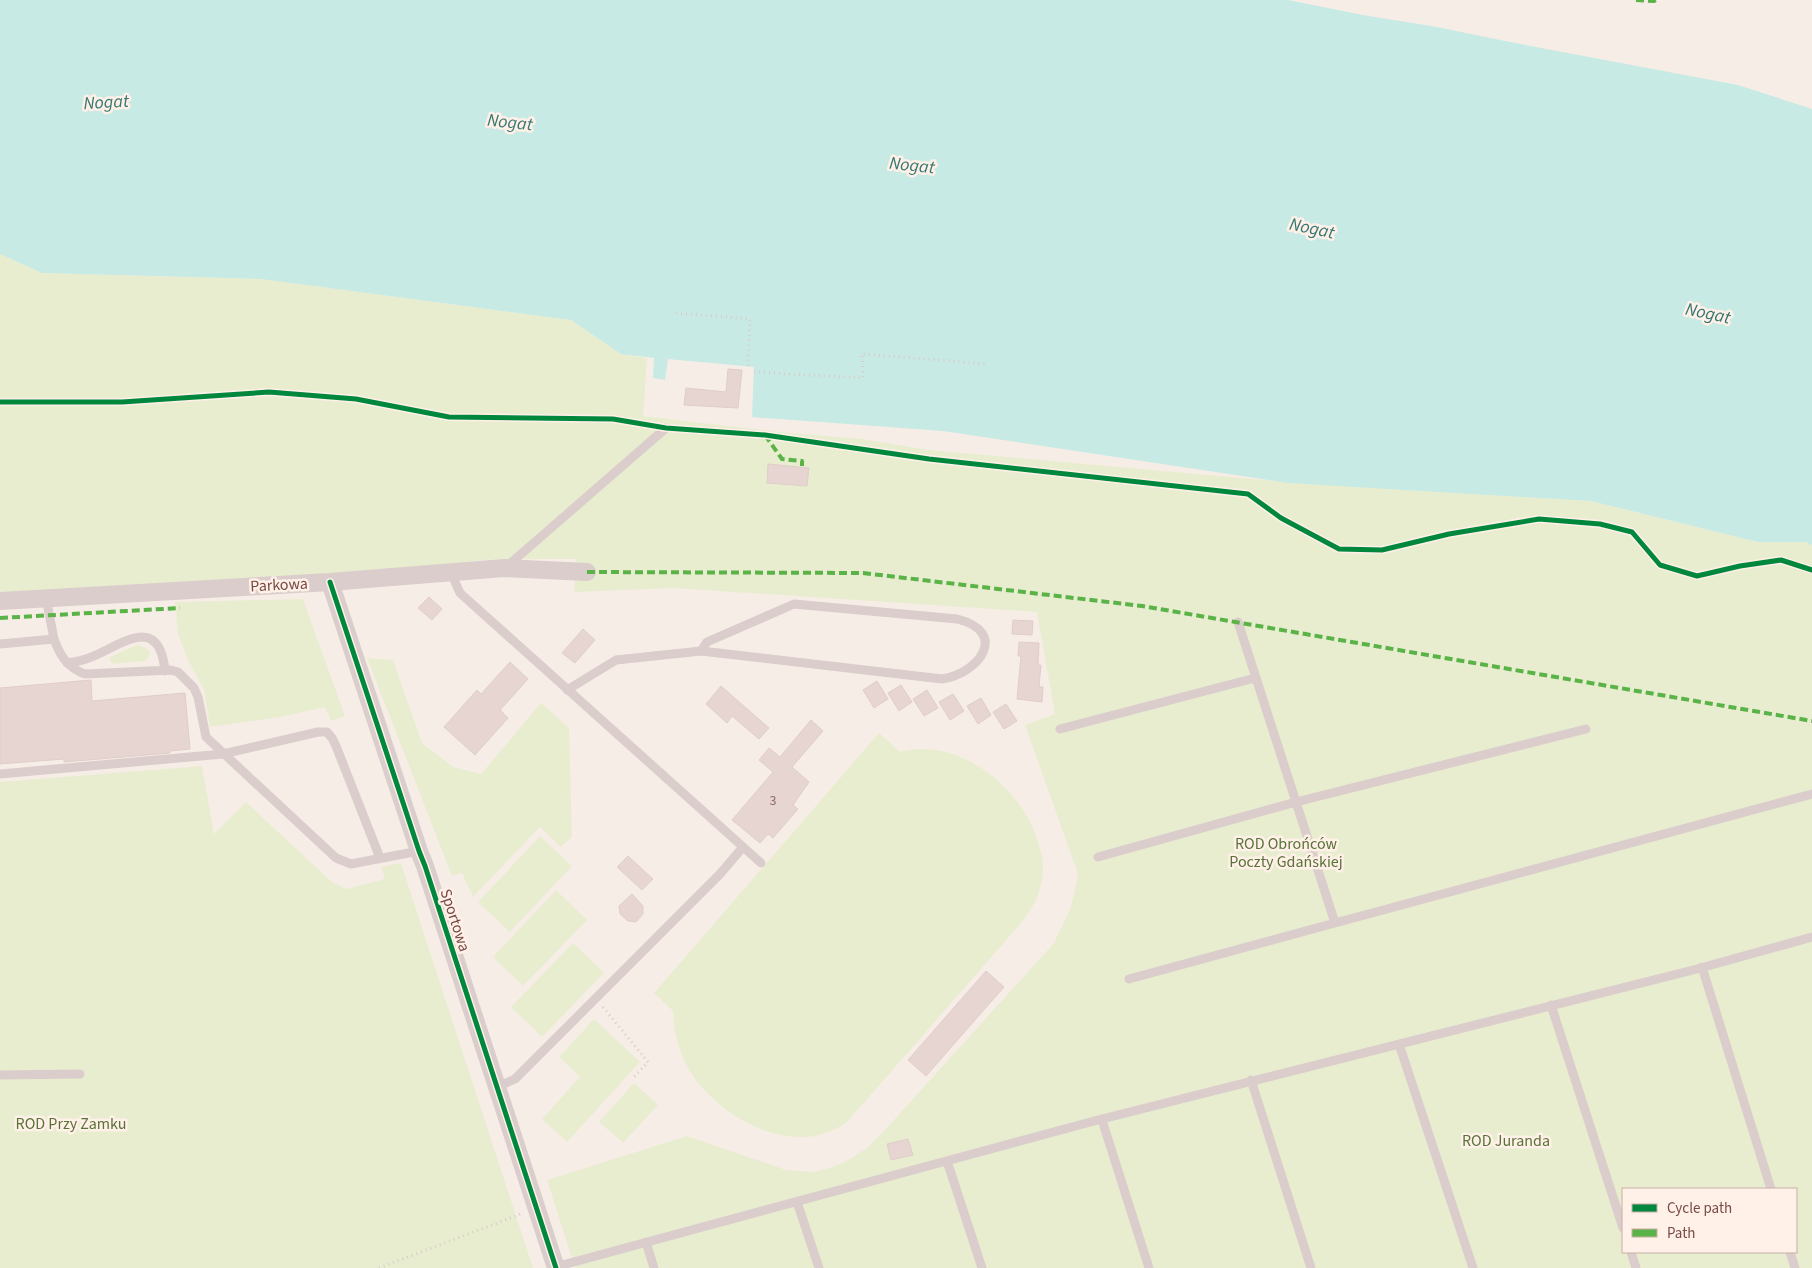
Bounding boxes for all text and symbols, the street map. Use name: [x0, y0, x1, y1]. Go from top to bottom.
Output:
water label: Nogat: [83, 89, 131, 116]
water label: Nogat: [486, 108, 535, 137]
water label: Nogat: [888, 151, 937, 180]
water label: Nogat: [1287, 212, 1338, 246]
water label: Nogat: [1683, 297, 1734, 331]
street label: Parkowa: [250, 573, 308, 597]
house number: 3: [770, 791, 777, 811]
park label: ROD Obrońców Poczty Gdańskiej: [1229, 833, 1343, 873]
street label: Sportowa: [435, 886, 476, 955]
park label: ROD Przy Zamku: [16, 1113, 126, 1135]
park label: ROD Juranda: [1462, 1130, 1550, 1152]
legend: [1622, 1188, 1797, 1253]
text: Cycle path: [1667, 1198, 1732, 1219]
text: Path: [1667, 1223, 1695, 1244]

